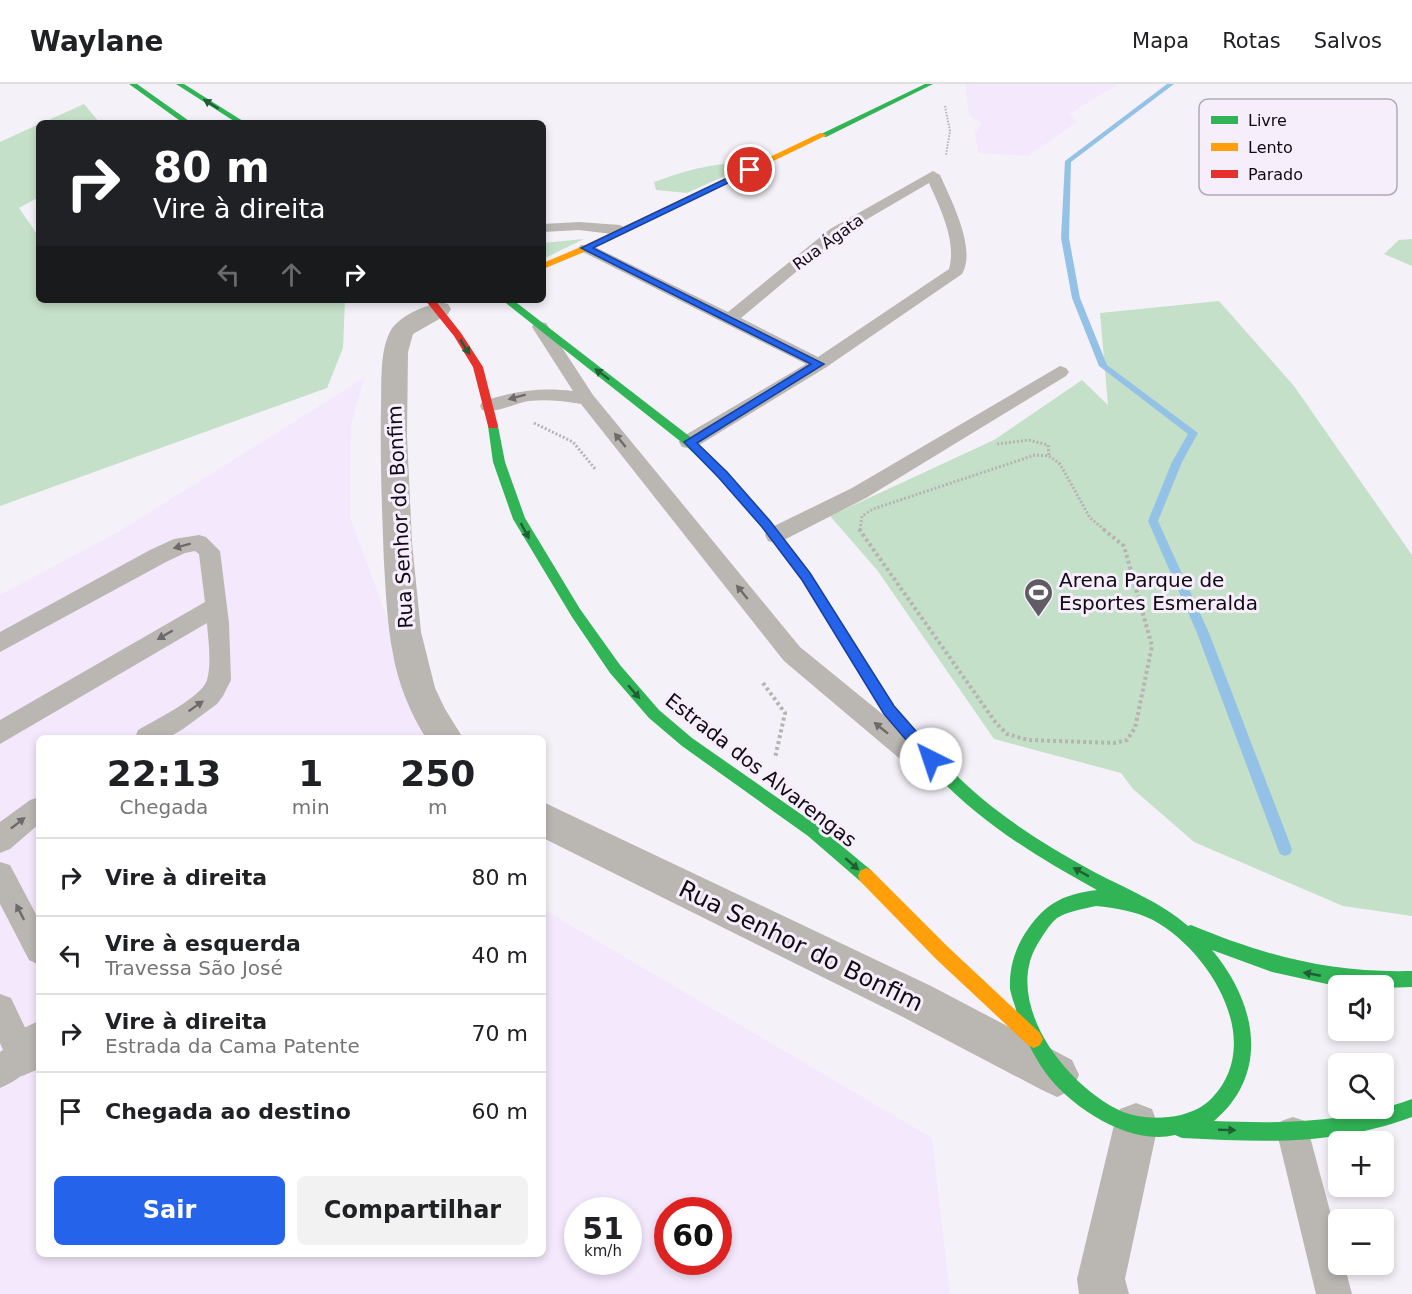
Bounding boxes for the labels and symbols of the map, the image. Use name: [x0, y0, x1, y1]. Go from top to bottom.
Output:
one-way arrow: [203, 98, 219, 109]
legend: [1199, 99, 1397, 195]
text: Livre: [1248, 111, 1287, 130]
text: Lento: [1248, 138, 1293, 157]
pin: [724, 144, 775, 195]
text: Parado: [1248, 165, 1303, 184]
street label: Rua Ágata: [789, 210, 867, 274]
one-way arrow: [460, 338, 471, 355]
one-way arrow: [594, 368, 610, 380]
one-way arrow: [508, 392, 526, 402]
street label: Rua Senhor do Bonfim: [382, 405, 418, 629]
one-way arrow: [614, 432, 627, 448]
one-way arrow: [520, 522, 530, 539]
one-way arrow: [173, 542, 191, 552]
place label: Arena Parque de Esportes Esmeralda: [1059, 568, 1258, 615]
sports icon: Arena Parque de Esportes Esmeralda: [1022, 576, 1054, 618]
one-way arrow: [736, 584, 749, 600]
one-way arrow: [157, 630, 173, 641]
one-way arrow: [627, 684, 640, 699]
street label: Estrada dos Alvarengas: [661, 688, 861, 852]
one-way arrow: [188, 700, 204, 712]
one-way arrow: [874, 722, 889, 735]
position arrow: [899, 727, 963, 791]
one-way arrow: [11, 818, 26, 830]
one-way arrow: [844, 858, 860, 871]
one-way arrow: [1072, 867, 1089, 877]
street label: Rua Senhor do Bonfim: [674, 875, 928, 1017]
one-way arrow: [15, 903, 25, 921]
one-way arrow: [1303, 969, 1322, 978]
one-way arrow: [1217, 1126, 1236, 1135]
speed limit sign: 60: [654, 1197, 732, 1275]

